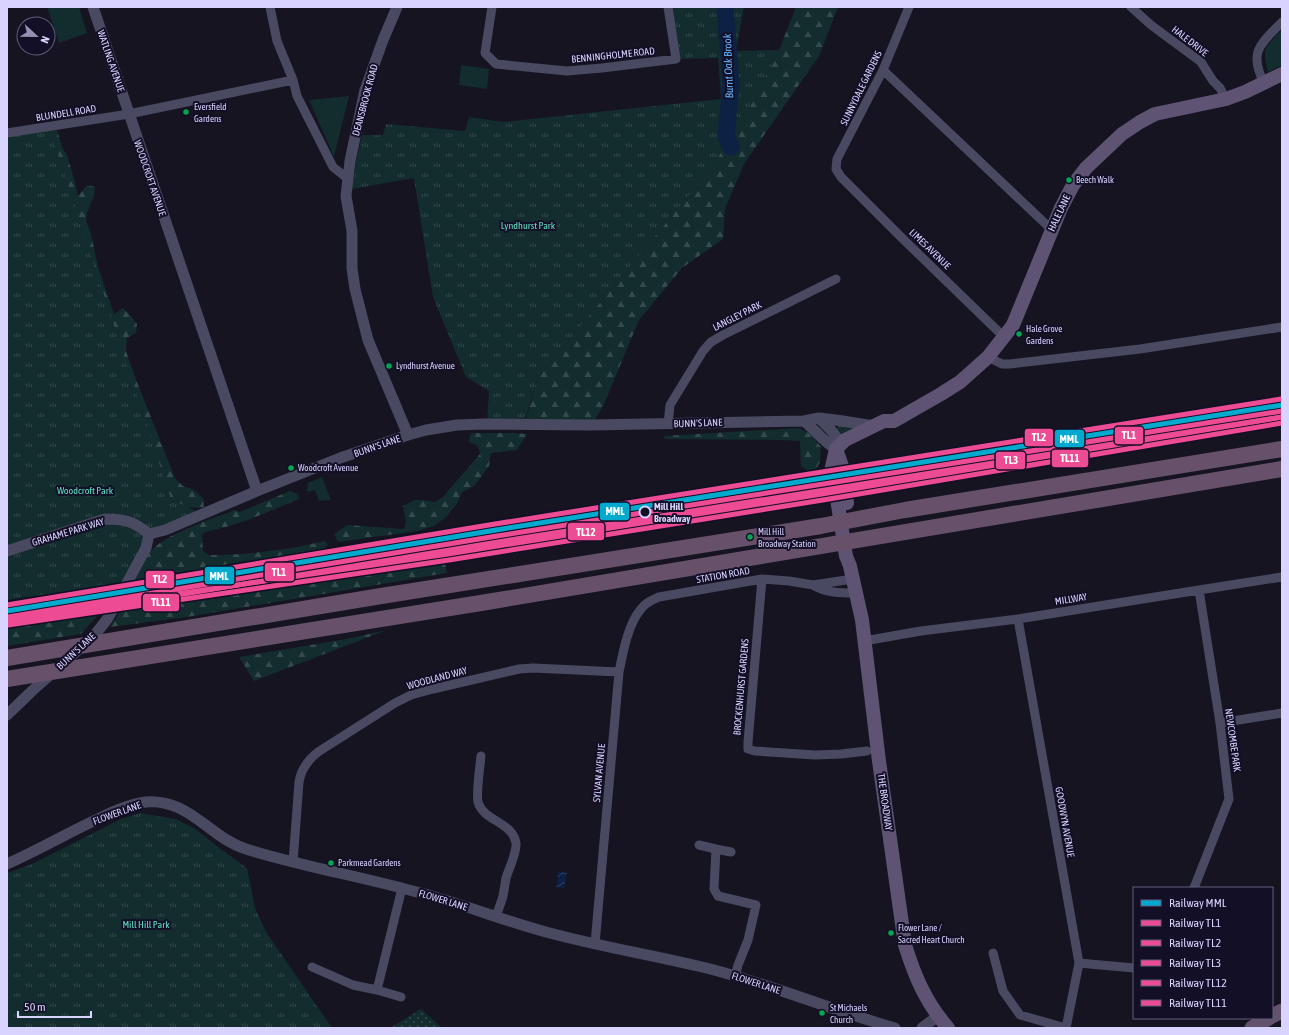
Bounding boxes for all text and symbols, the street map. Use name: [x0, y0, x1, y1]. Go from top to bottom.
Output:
north arrow: [16, 16, 56, 56]
street label: HALE DRIVE: [1170, 24, 1211, 59]
street label: WATLING AVENUE: [95, 29, 127, 94]
water label: Burnt Oak Brook: [721, 33, 735, 99]
text: N: [38, 34, 52, 45]
street label: BENNINGHOLME ROAD: [571, 45, 656, 65]
street label: SUNNYDALE GARDENS: [838, 49, 884, 127]
street label: DEANSBROOK ROAD: [350, 63, 380, 137]
place label: Eversfield Gardens: [194, 102, 227, 124]
street label: BLUNDELL ROAD: [35, 103, 97, 123]
marker: Eversfield Gardens: [181, 107, 191, 117]
street label: WOODCROFT AVENUE: [132, 139, 168, 218]
marker: Beech Walk: [1064, 175, 1074, 185]
place label: Beech Walk: [1076, 175, 1114, 185]
street label: HALE LANE: [1046, 192, 1073, 233]
park label: Lyndhurst Park: [501, 220, 556, 231]
street label: LIMES AVENUE: [907, 227, 953, 272]
street label: LANGLEY PARK: [711, 299, 763, 333]
place label: Hale Grove Gardens: [1026, 324, 1062, 346]
marker: Hale Grove Gardens: [1014, 329, 1024, 339]
marker: Lyndhurst Avenue: [384, 361, 394, 371]
place label: Lyndhurst Avenue: [396, 361, 455, 371]
street label: BUNN'S LANE: [674, 417, 723, 429]
line badge: TL1: [1114, 426, 1144, 445]
line badge: TL2: [1024, 428, 1054, 447]
line badge: MML: [1054, 429, 1085, 448]
text: TL1: [1122, 429, 1136, 441]
text: TL2: [1032, 431, 1046, 443]
street label: BUNN'S LANE: [352, 433, 402, 459]
text: MML: [1060, 433, 1079, 445]
line badge: TL11: [1051, 449, 1089, 468]
line badge: TL3: [995, 451, 1026, 470]
text: TL11: [1060, 452, 1080, 464]
text: TL3: [1004, 454, 1018, 466]
marker: Woodcroft Avenue: [286, 463, 296, 473]
place label: Woodcroft Avenue: [298, 463, 358, 473]
park label: Woodcroft Park: [57, 485, 114, 496]
place label: Mill Hill Broadway: [654, 501, 691, 524]
line badge: MML: [599, 502, 630, 521]
text: MML: [606, 505, 625, 517]
marker: Mill Hill Broadway: [638, 505, 652, 519]
street label: GRAHAME PARK WAY: [31, 516, 106, 548]
line badge: TL12: [567, 522, 605, 541]
text: TL12: [576, 526, 596, 538]
place label: Mill Hill Broadway Station: [758, 527, 816, 549]
marker: Mill Hill Broadway Station: [745, 532, 755, 542]
line badge: TL1: [264, 562, 295, 582]
street label: STATION ROAD: [695, 565, 751, 585]
line badge: MML: [204, 566, 235, 585]
text: TL1: [272, 566, 286, 578]
line badge: TL2: [145, 570, 175, 589]
text: MML: [210, 570, 229, 582]
text: TL2: [153, 573, 167, 585]
street label: MILLWAY: [1054, 591, 1088, 607]
line badge: TL11: [142, 593, 180, 612]
text: TL11: [151, 596, 171, 608]
street label: BUNN'S LANE: [54, 630, 98, 672]
street label: BROCKENHURST GARDENS: [731, 638, 751, 736]
street label: WOODLAND WAY: [406, 665, 469, 691]
street label: NEWCOMBE PARK: [1223, 708, 1243, 772]
street label: SYLVAN AVENUE: [591, 743, 607, 803]
street label: THE BROADWAY: [876, 773, 895, 832]
street label: GOODWYN AVENUE: [1053, 786, 1077, 859]
street label: FLOWER LANE: [92, 799, 143, 827]
marker: Parkmead Gardens: [326, 858, 336, 868]
place label: Parkmead Gardens: [338, 858, 401, 868]
street label: FLOWER LANE: [417, 887, 469, 913]
legend: [1133, 887, 1273, 1019]
text: Railway MML: [1169, 896, 1227, 910]
text: Railway TL1: [1169, 916, 1222, 930]
park label: Mill Hill Park: [122, 919, 170, 930]
place label: Flower Lane / Sacred Heart Church: [898, 923, 965, 945]
marker: Flower Lane / Sacred Heart Church: [886, 928, 896, 938]
text: Railway TL2: [1169, 936, 1221, 950]
text: Railway TL3: [1169, 956, 1221, 970]
street label: FLOWER LANE: [730, 970, 782, 996]
text: Railway TL12: [1169, 976, 1227, 990]
scale bar: [18, 993, 91, 1019]
text: Railway TL11: [1169, 996, 1227, 1010]
text: 50 m: [24, 1000, 46, 1014]
place label: St Michaels Church: [830, 1003, 867, 1025]
marker: St Michaels Church: [817, 1008, 827, 1018]

